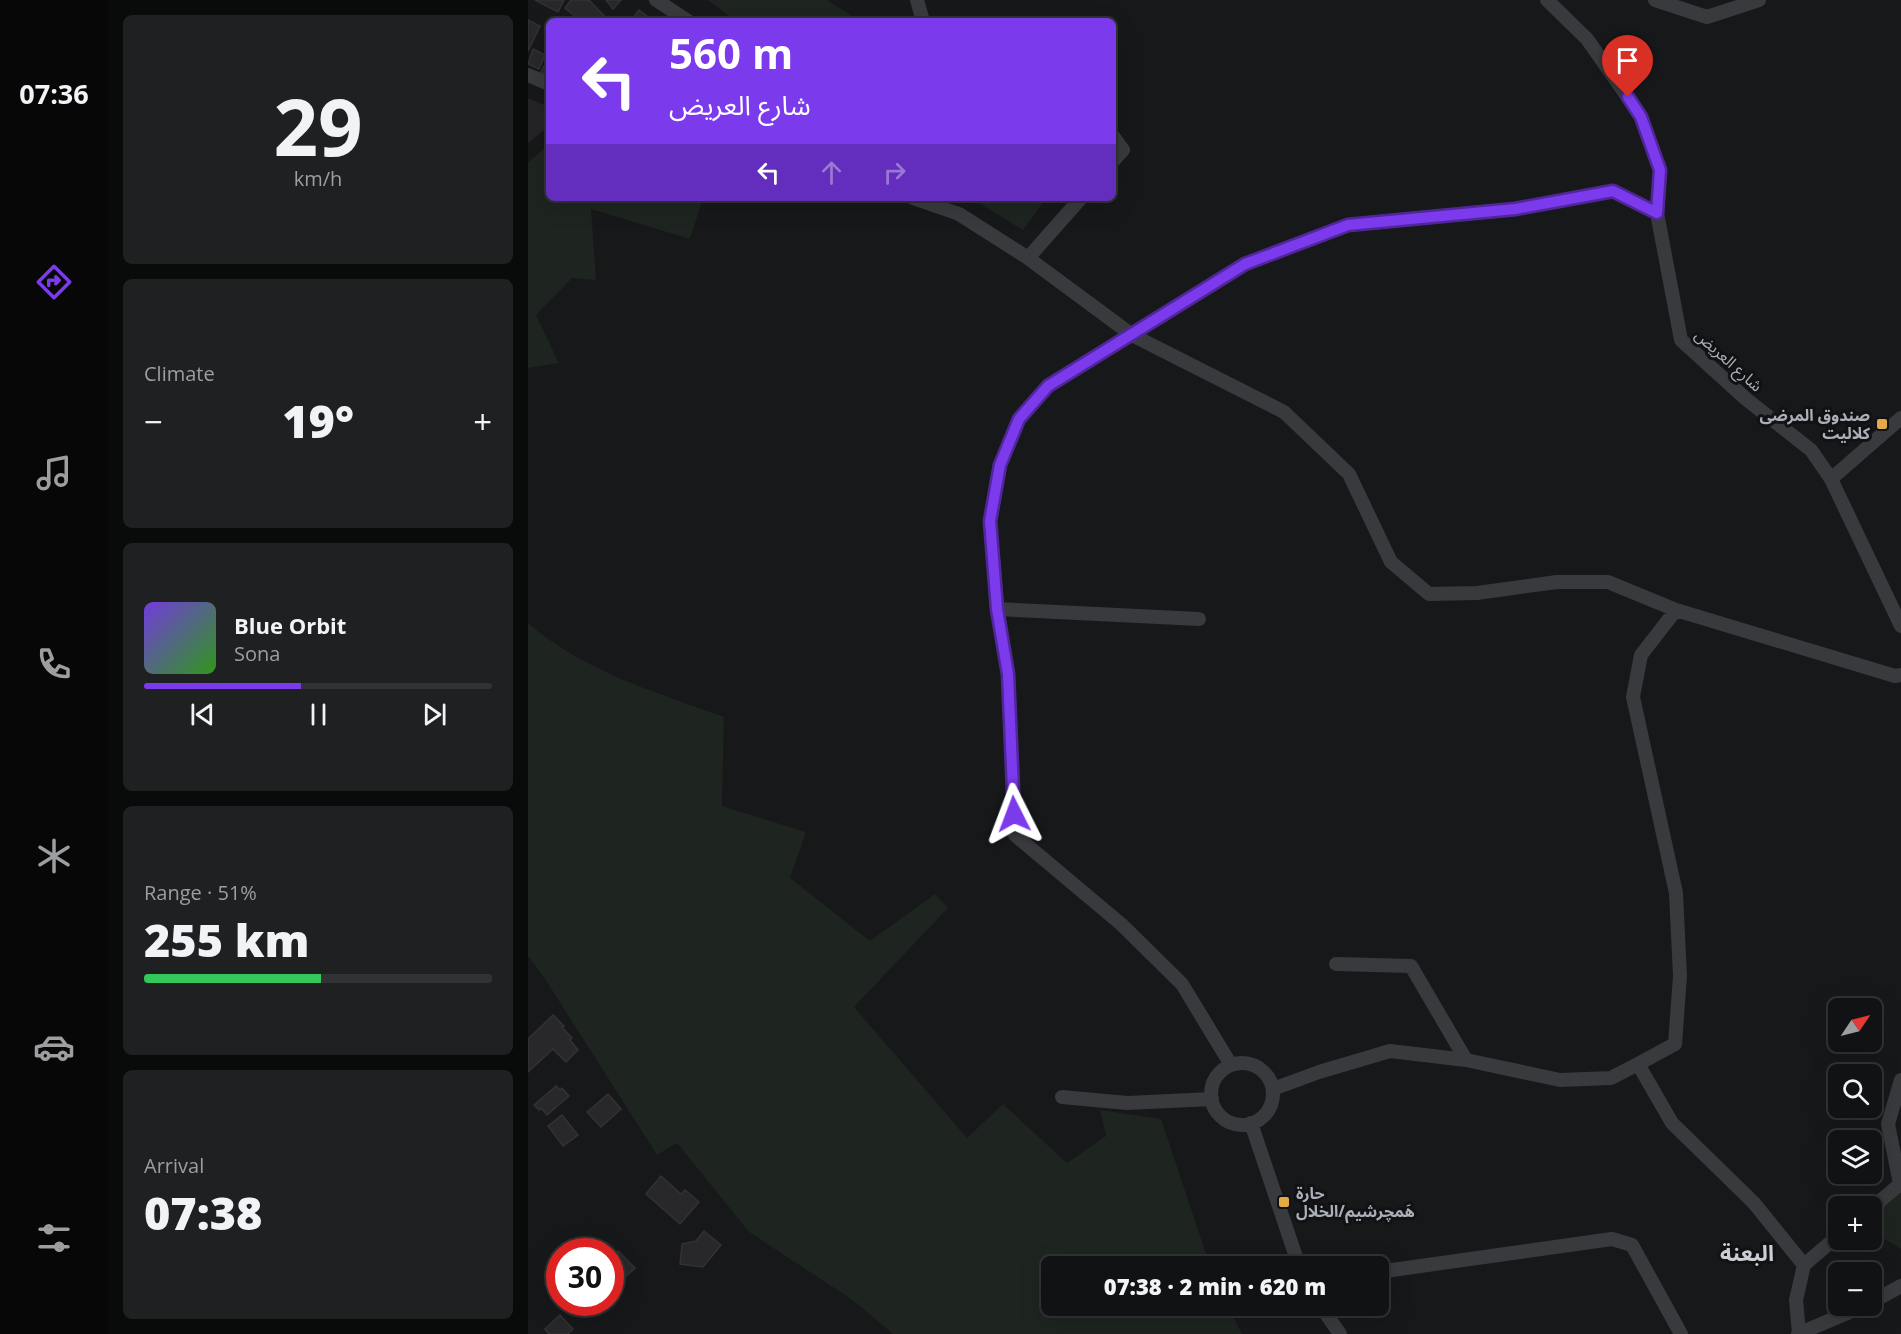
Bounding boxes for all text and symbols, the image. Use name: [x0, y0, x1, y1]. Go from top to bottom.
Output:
text: 560 m: [669, 24, 793, 81]
pin: [1602, 35, 1653, 97]
icon: left: [570, 42, 648, 120]
icon: arrive: [1611, 44, 1644, 77]
text: 29: [273, 73, 363, 179]
text: 07:36: [19, 75, 89, 112]
text: شارع العريض: [669, 86, 811, 123]
icon: left: [752, 156, 785, 189]
icon: ahead: [815, 156, 848, 189]
icon: right: [878, 156, 911, 189]
text: km/h: [294, 165, 342, 192]
icon: directions: [33, 261, 75, 303]
street label: شارع العريض: [1689, 324, 1768, 398]
text: Climate: [144, 360, 215, 387]
text: 19°: [282, 390, 354, 451]
text: −: [144, 399, 163, 444]
text: +: [473, 399, 492, 444]
place label: صندوق المرضى كلاليت: [1759, 404, 1871, 444]
marker: صندوق المرضى كلاليت: [1875, 417, 1889, 431]
icon: music: [33, 452, 75, 494]
text: Blue Orbit: [234, 610, 346, 640]
text: Sona: [234, 640, 280, 667]
icon: phone: [33, 643, 75, 685]
icon: previous: [186, 698, 219, 731]
icon: pause: [302, 698, 335, 731]
icon: next: [418, 698, 451, 731]
position arrow: [982, 782, 1046, 846]
icon: climate: [33, 835, 75, 877]
text: Range · 51%: [144, 879, 257, 906]
text: 255 km: [144, 909, 309, 970]
north arrow: [1828, 998, 1882, 1052]
map controls: [1828, 998, 1882, 1316]
icon: car: [33, 1026, 75, 1068]
button: search: [1828, 1064, 1882, 1118]
button: layers: [1828, 1130, 1882, 1184]
text: Arrival: [144, 1152, 204, 1179]
text: 07:38: [144, 1182, 262, 1243]
place label: حارة هَمچرشيم/الخلال: [1296, 1182, 1415, 1224]
marker: حارة هَمچرشيم/الخلال: [1277, 1195, 1291, 1209]
button: +: [1828, 1196, 1882, 1250]
icon: filters: [33, 1217, 75, 1259]
district label: البعنة: [1720, 1237, 1774, 1267]
speed limit sign: 30: [546, 1238, 624, 1316]
button: −: [1828, 1262, 1882, 1316]
text: 07:38 · 2 min · 620 m: [1104, 1271, 1326, 1301]

